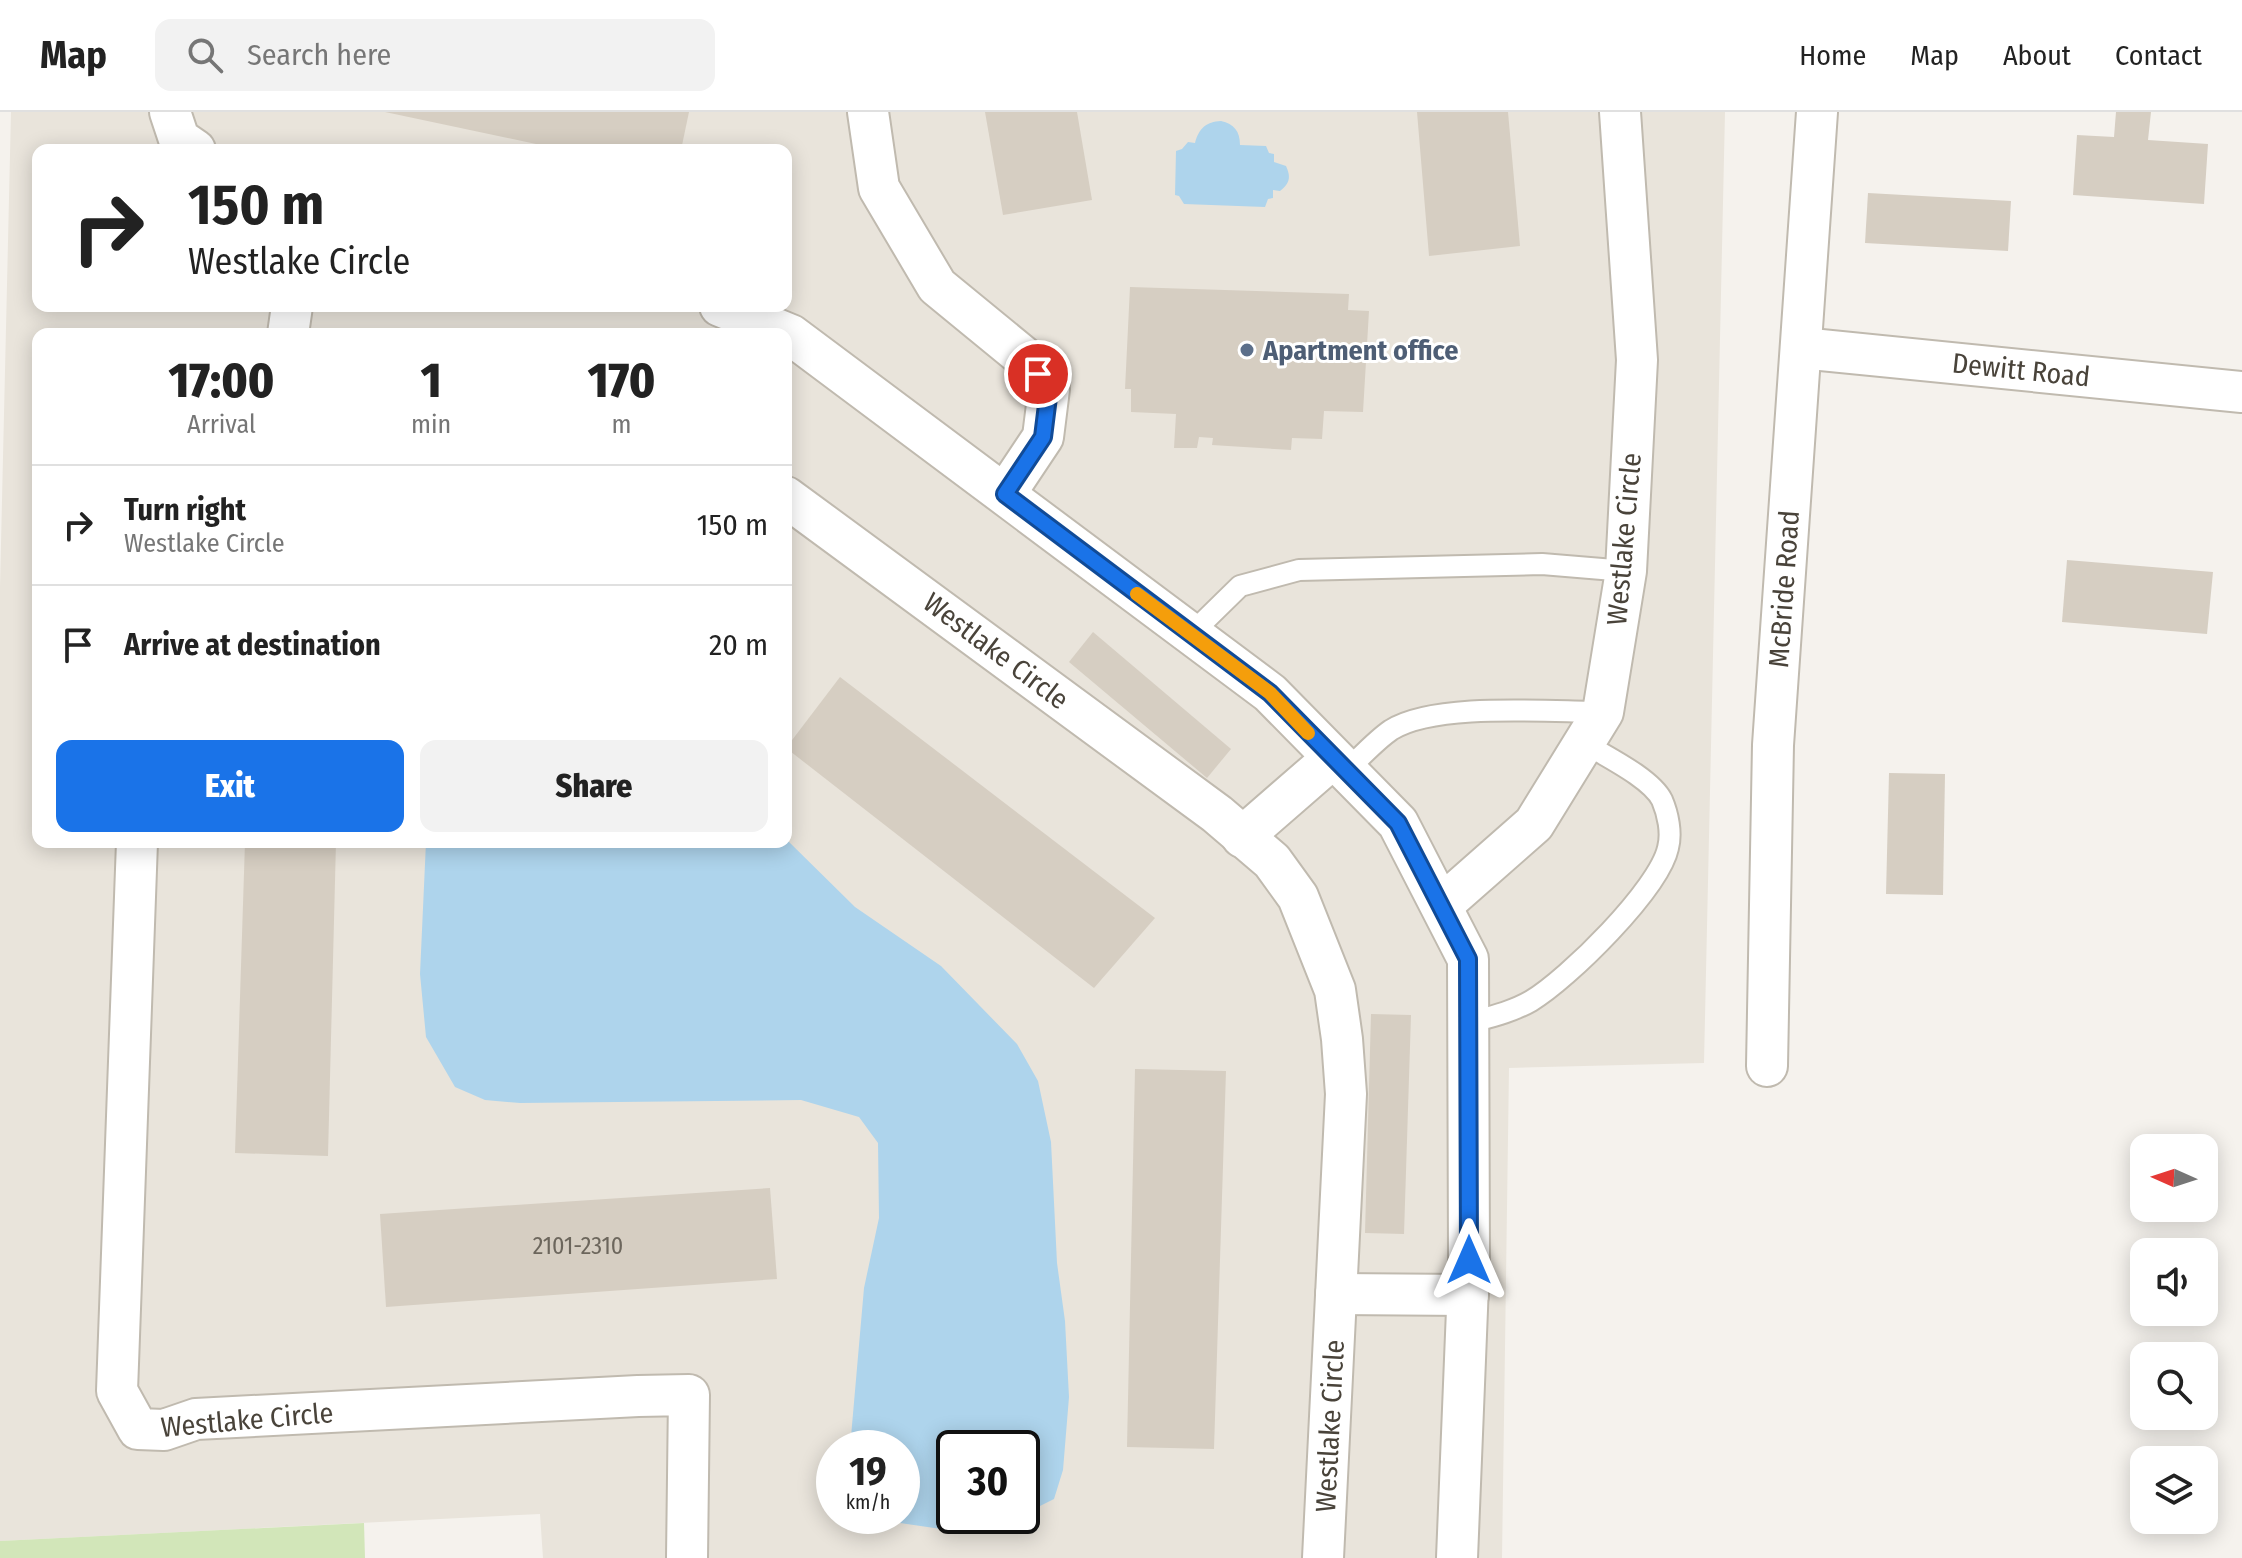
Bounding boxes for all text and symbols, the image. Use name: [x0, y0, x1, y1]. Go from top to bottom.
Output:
search box: [155, 19, 715, 91]
text: Map: [40, 32, 107, 78]
icon: search: [183, 33, 227, 77]
text: Search here: [247, 37, 391, 73]
text: Home: [1799, 39, 1866, 72]
text: Map: [1910, 39, 1959, 72]
text: About: [2003, 39, 2071, 72]
text: Contact: [2115, 39, 2202, 72]
text: 150 m: [188, 172, 324, 239]
icon: right: [56, 176, 160, 280]
text: Westlake Circle: [188, 240, 410, 284]
place label: Apartment office: [1262, 334, 1458, 367]
pin: [1004, 340, 1072, 408]
marker: Apartment office: [1238, 341, 1256, 359]
street label: Dewitt Road: [1950, 346, 2092, 394]
text: 17:00: [169, 352, 274, 410]
text: 1: [421, 352, 441, 410]
text: 170: [588, 352, 655, 410]
icon: arrive: [1016, 352, 1060, 396]
text: Arrival: [187, 409, 256, 440]
text: min: [411, 409, 451, 440]
text: m: [612, 409, 632, 440]
street label: Westlake Circle: [1600, 451, 1648, 627]
text: Turn right: [124, 492, 246, 528]
icon: right: [56, 503, 100, 547]
text: 150 m: [697, 507, 768, 543]
street label: McBride Road: [1762, 509, 1806, 669]
text: Westlake Circle: [124, 528, 285, 559]
street label: Westlake Circle: [917, 586, 1075, 716]
icon: arrive: [56, 623, 100, 667]
text: Arrive at destination: [124, 627, 381, 663]
text: 20 m: [709, 627, 768, 663]
button: Exit: [56, 740, 404, 832]
button: Share: [420, 740, 768, 832]
north arrow: [2130, 1134, 2218, 1222]
map controls: [2130, 1134, 2218, 1534]
position arrow: [1427, 1218, 1511, 1302]
house number: 2101-2310: [533, 1232, 623, 1260]
button: sound: [2130, 1238, 2218, 1326]
street label: Westlake Circle: [1309, 1339, 1351, 1513]
button: search: [2130, 1342, 2218, 1430]
street label: Westlake Circle: [159, 1396, 335, 1444]
speed limit sign: 30: [936, 1430, 1040, 1534]
button: layers: [2130, 1446, 2218, 1534]
text: 19: [849, 1448, 887, 1496]
text: km/h: [846, 1490, 890, 1514]

